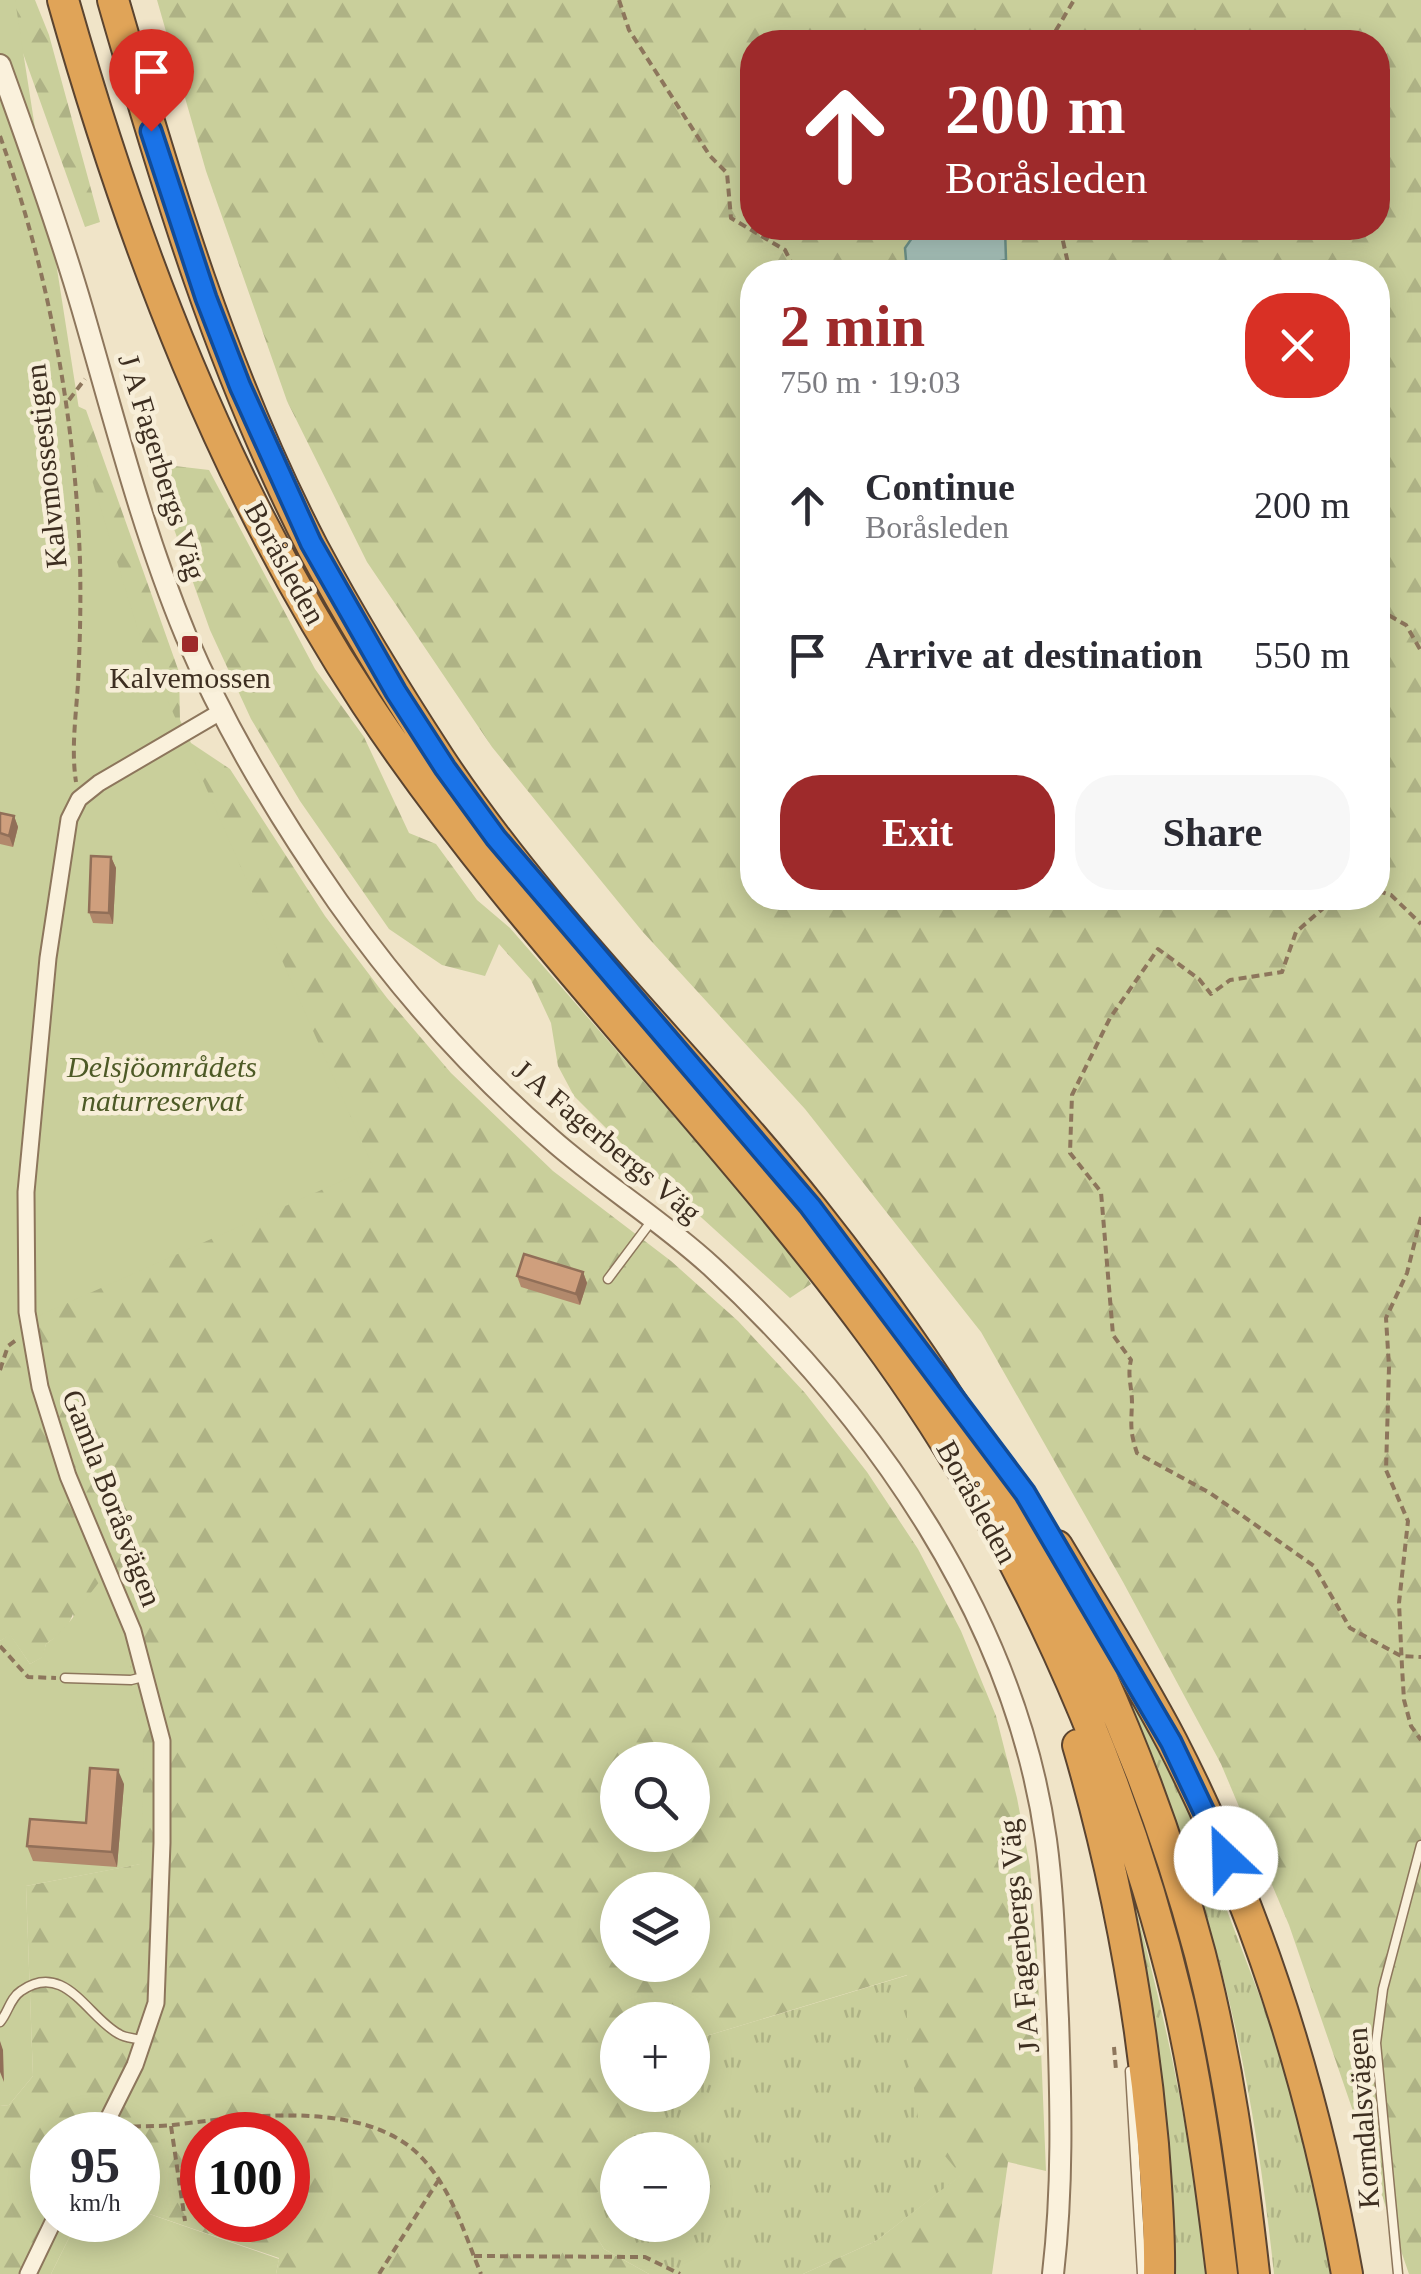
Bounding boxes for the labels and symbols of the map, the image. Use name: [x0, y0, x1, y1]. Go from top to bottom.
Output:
pin: [109, 29, 194, 132]
street label: J A Fagerbergs Väg: [112, 350, 213, 584]
street label: Kalvmossestigen: [18, 362, 73, 570]
street label: Boråsleden: [238, 496, 333, 630]
marker: Kalvemossen: [179, 633, 201, 655]
place label: Kalvemossen: [109, 661, 271, 694]
park label: Delsjöområdets naturreservat: [66, 1050, 257, 1117]
street label: J A Fagerbergs Väg: [507, 1053, 708, 1229]
street label: Gamla Boråsvägen: [56, 1385, 169, 1611]
street label: Boråsleden: [930, 1435, 1025, 1569]
position arrow: [1174, 1806, 1278, 1910]
street label: J A Fagerbergs Väg: [992, 1818, 1045, 2054]
street label: Korndalsvägen: [1340, 2026, 1385, 2210]
speed limit sign: 100: [180, 2112, 310, 2242]

